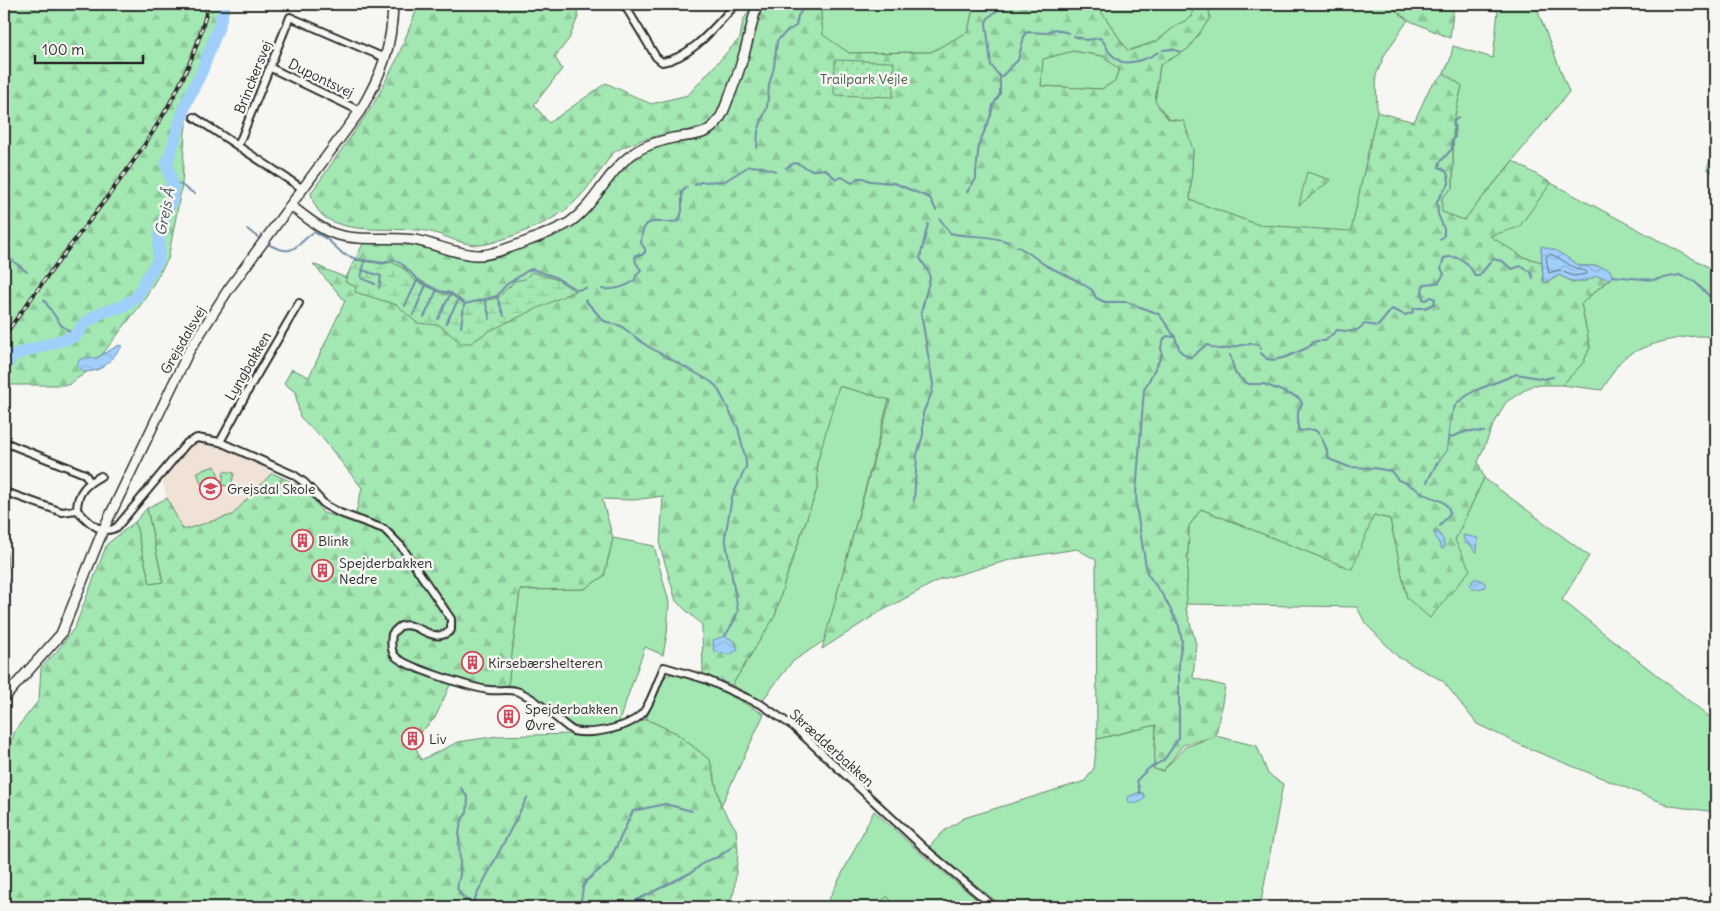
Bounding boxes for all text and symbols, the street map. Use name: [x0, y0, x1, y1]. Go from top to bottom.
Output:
scale bar: [35, 32, 142, 64]
street label: Brinckersvej: [230, 38, 276, 116]
text: 100 m: [42, 40, 84, 59]
street label: Dupontsvej: [285, 54, 357, 102]
park label: Trailpark Vejle: [820, 70, 908, 88]
water label: Grejs Å: [151, 185, 179, 237]
street label: Grejsdalsvej: [156, 303, 210, 377]
street label: Lyngbakken: [221, 328, 275, 404]
school or university icon: Grejsdal Skole: [199, 477, 223, 501]
place label: Grejsdal Skole: [227, 480, 316, 498]
building icon: Blink: [290, 529, 314, 553]
place label: Blink: [318, 532, 349, 550]
place label: Spejderbakken Nedre: [339, 554, 432, 588]
building icon: Spejderbakken Nedre: [311, 559, 335, 583]
building icon: Kirsebærshelteren: [460, 651, 484, 675]
place label: Kirsebærshelteren: [488, 654, 603, 672]
place label: Spejderbakken Øvre: [525, 700, 618, 734]
building icon: Spejderbakken Øvre: [497, 705, 521, 729]
street label: Skrædderbakken: [786, 705, 878, 791]
building icon: Liv: [401, 727, 425, 751]
place label: Liv: [429, 730, 447, 748]

